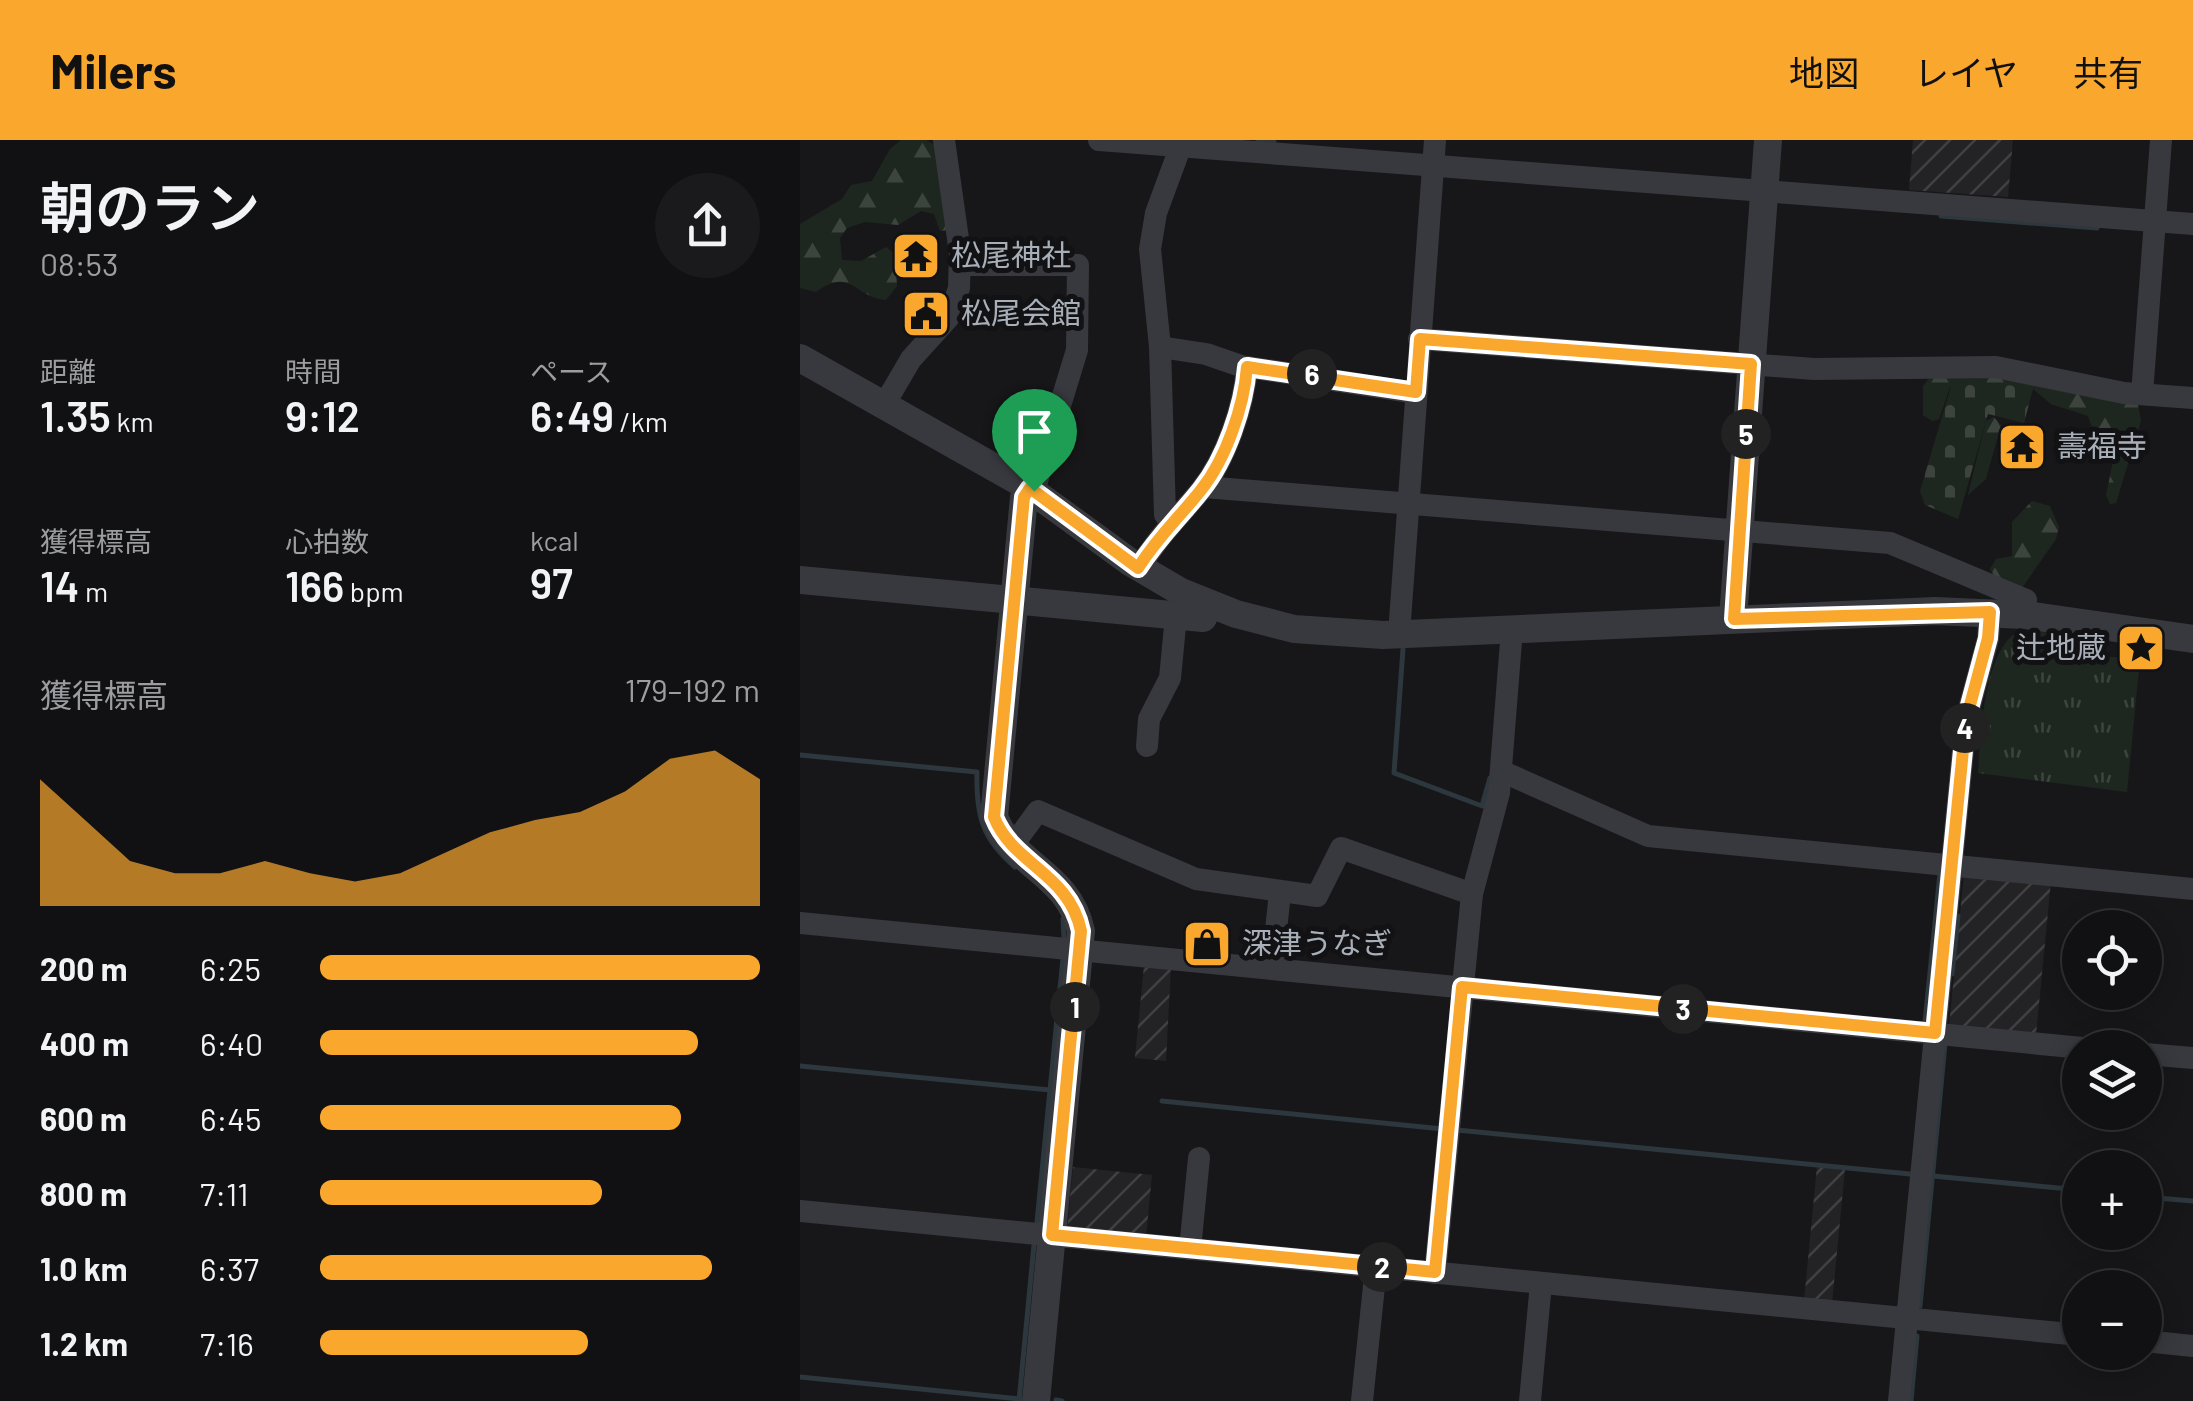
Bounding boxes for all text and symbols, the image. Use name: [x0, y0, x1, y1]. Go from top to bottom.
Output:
text: Milers: [50, 41, 177, 99]
text: 地図: [1789, 51, 1859, 93]
text: レイヤ: [1914, 51, 2018, 93]
text: 共有: [2073, 51, 2143, 93]
text: 朝のラン: [40, 173, 260, 239]
button: share: [655, 173, 760, 278]
temple icon: 松尾神社: [890, 230, 942, 282]
place label: 松尾神社: [951, 236, 1071, 272]
text: 08:53: [40, 244, 119, 282]
public building icon: 松尾会館: [900, 288, 952, 340]
place label: 松尾会館: [961, 294, 1081, 330]
pin: 6: [1287, 349, 1337, 399]
text: 距離: [40, 354, 96, 388]
text: 時間: [285, 354, 341, 388]
text: ペース: [530, 354, 613, 388]
text: 6: [1304, 357, 1320, 391]
pin: [992, 389, 1077, 492]
text: 1.35: [40, 390, 111, 440]
text: 9:12: [285, 390, 360, 440]
text: 6:49: [530, 390, 614, 440]
text: km: [111, 404, 154, 438]
text: /km: [614, 404, 668, 438]
icon: arrive: [1007, 404, 1062, 459]
pin: 5: [1721, 409, 1771, 459]
text: 5: [1738, 417, 1754, 451]
temple icon: 壽福寺: [1996, 421, 2048, 473]
place label: 壽福寺: [2057, 427, 2147, 463]
text: kcal: [530, 523, 579, 557]
text: 獲得標高: [40, 524, 152, 558]
text: 心拍数: [285, 524, 369, 558]
text: 97: [530, 557, 573, 607]
text: 14: [40, 560, 79, 610]
text: 166: [285, 560, 344, 610]
text: m: [79, 574, 108, 608]
text: bpm: [344, 574, 404, 608]
place icon: 辻地蔵: [2115, 622, 2167, 674]
place label: 辻地蔵: [2016, 628, 2106, 664]
text: 179–192 m: [625, 670, 760, 708]
text: 獲得標高: [40, 675, 168, 713]
pin: 4: [1940, 703, 1990, 753]
text: 4: [1957, 711, 1973, 745]
map controls: [2062, 910, 2162, 1370]
button: locate: [2062, 910, 2162, 1010]
shop icon: 深津うなぎ: [1181, 918, 1233, 970]
place label: 深津うなぎ: [1242, 924, 1392, 960]
text: 200 m: [40, 949, 128, 987]
text: 6:25: [200, 949, 261, 987]
pin: 1: [1050, 982, 1100, 1032]
pin: 3: [1658, 984, 1708, 1034]
text: 1: [1070, 990, 1080, 1024]
text: 3: [1675, 992, 1691, 1026]
text: 400 m: [40, 1024, 129, 1062]
text: 6:40: [200, 1024, 263, 1062]
button: layers: [2062, 1030, 2162, 1130]
text: 600 m: [40, 1099, 127, 1137]
text: 6:45: [200, 1099, 261, 1137]
button: +: [2062, 1150, 2162, 1250]
text: 800 m: [40, 1174, 127, 1212]
text: 7:11: [200, 1174, 248, 1212]
pin: 2: [1357, 1242, 1407, 1292]
text: 1.0 km: [40, 1249, 128, 1287]
text: 6:37: [200, 1249, 259, 1287]
text: 2: [1374, 1250, 1390, 1284]
button: −: [2062, 1270, 2162, 1370]
text: 1.2 km: [40, 1324, 128, 1362]
text: 7:16: [200, 1324, 254, 1362]

